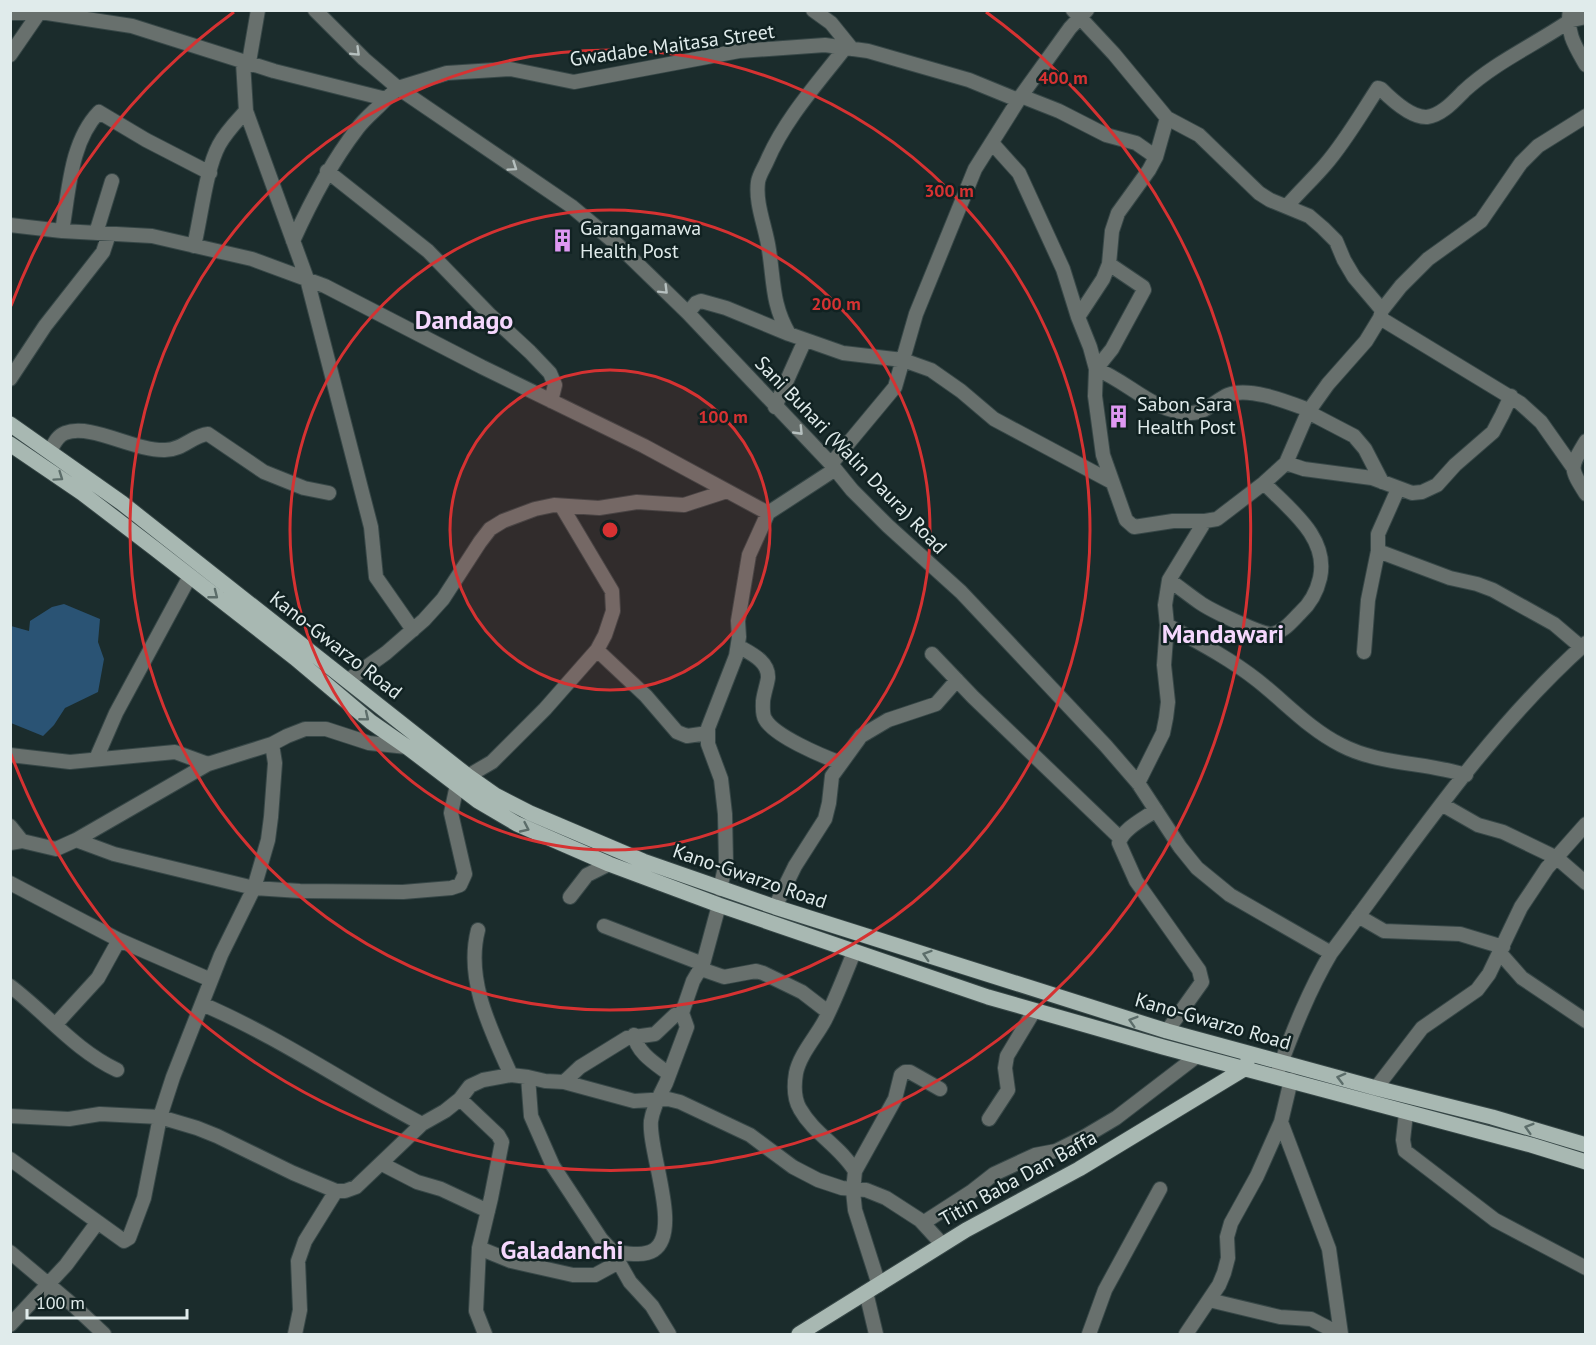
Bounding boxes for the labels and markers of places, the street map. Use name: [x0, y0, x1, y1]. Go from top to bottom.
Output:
place label: Garangamawa Health Post: [580, 215, 701, 264]
building icon: Garangamawa Health Post: [549, 227, 575, 253]
place label: Sabon Sara Health Post: [1137, 391, 1236, 440]
building icon: Sabon Sara Health Post: [1106, 403, 1132, 429]
centre of rings: [600, 520, 620, 540]

